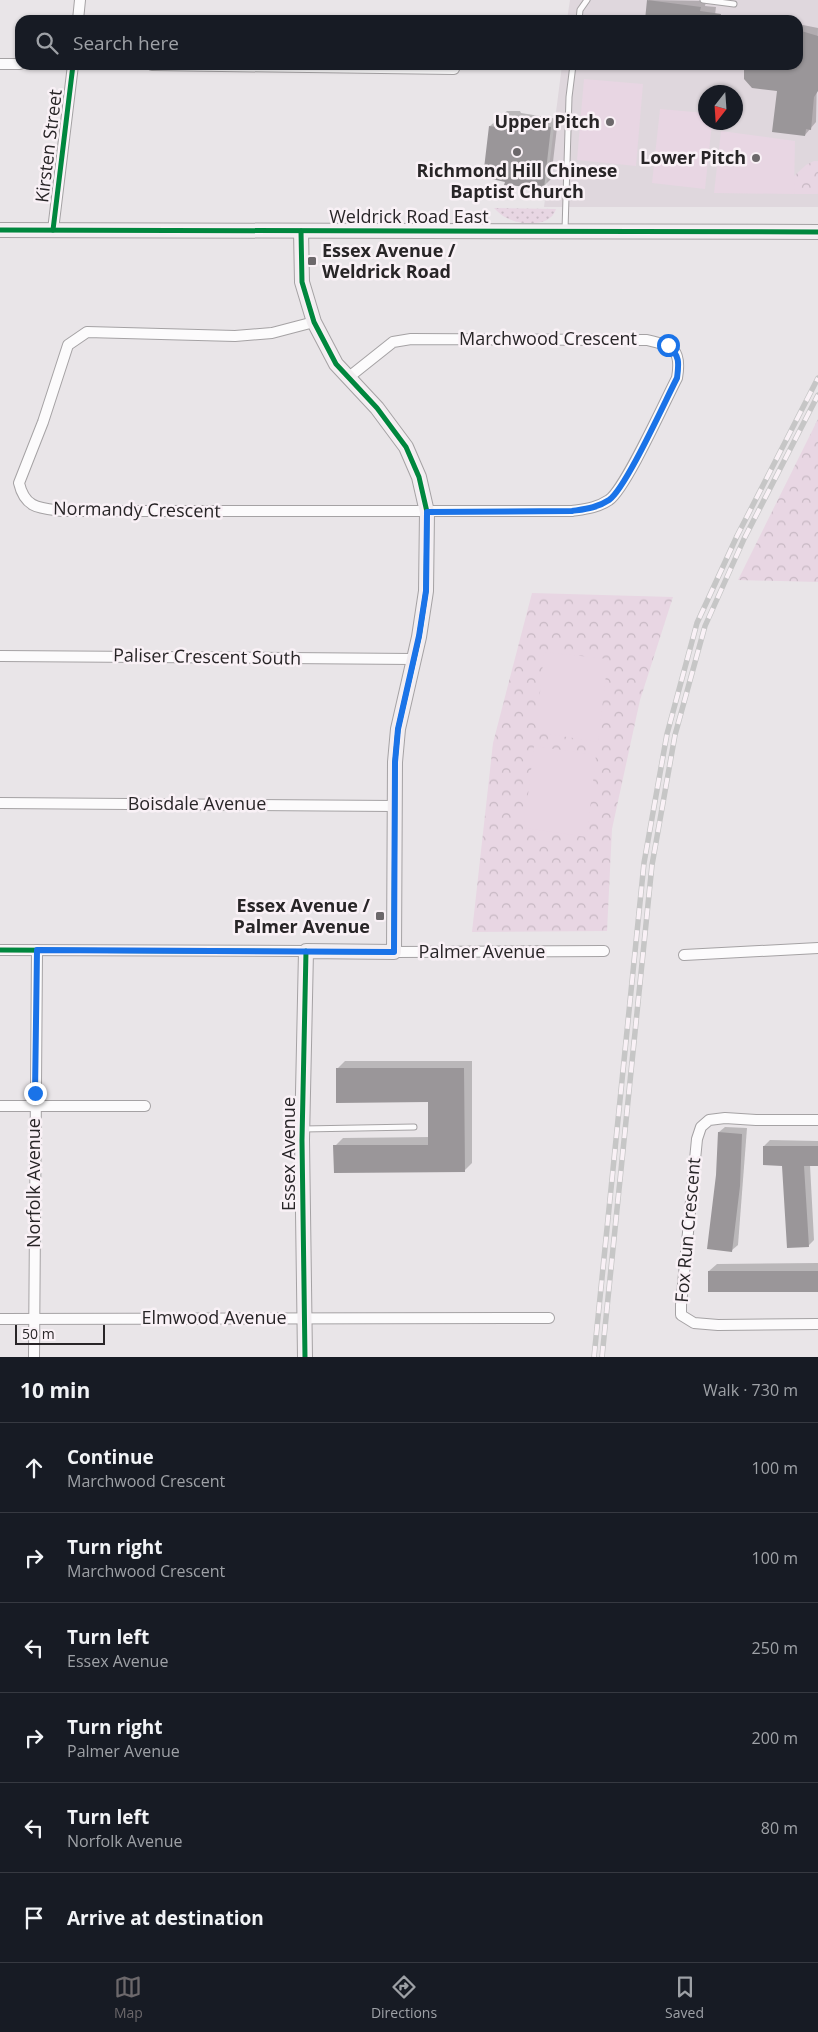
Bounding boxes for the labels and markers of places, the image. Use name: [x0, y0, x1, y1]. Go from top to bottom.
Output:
place label: Upper Pitch: [494, 109, 600, 133]
marker: Upper Pitch: [604, 116, 616, 128]
place label: Lower Pitch: [640, 145, 746, 169]
marker: Richmond Hill Chinese Baptist Church: [511, 146, 523, 158]
marker: Lower Pitch: [750, 152, 762, 164]
place label: Richmond Hill Chinese Baptist Church: [417, 158, 617, 203]
place label: Essex Avenue / Weldrick Road: [322, 238, 456, 283]
marker: Essex Avenue / Weldrick Road: [306, 255, 318, 267]
place label: Essex Avenue / Palmer Avenue: [234, 893, 371, 938]
marker: Essex Avenue / Palmer Avenue: [374, 910, 386, 922]

